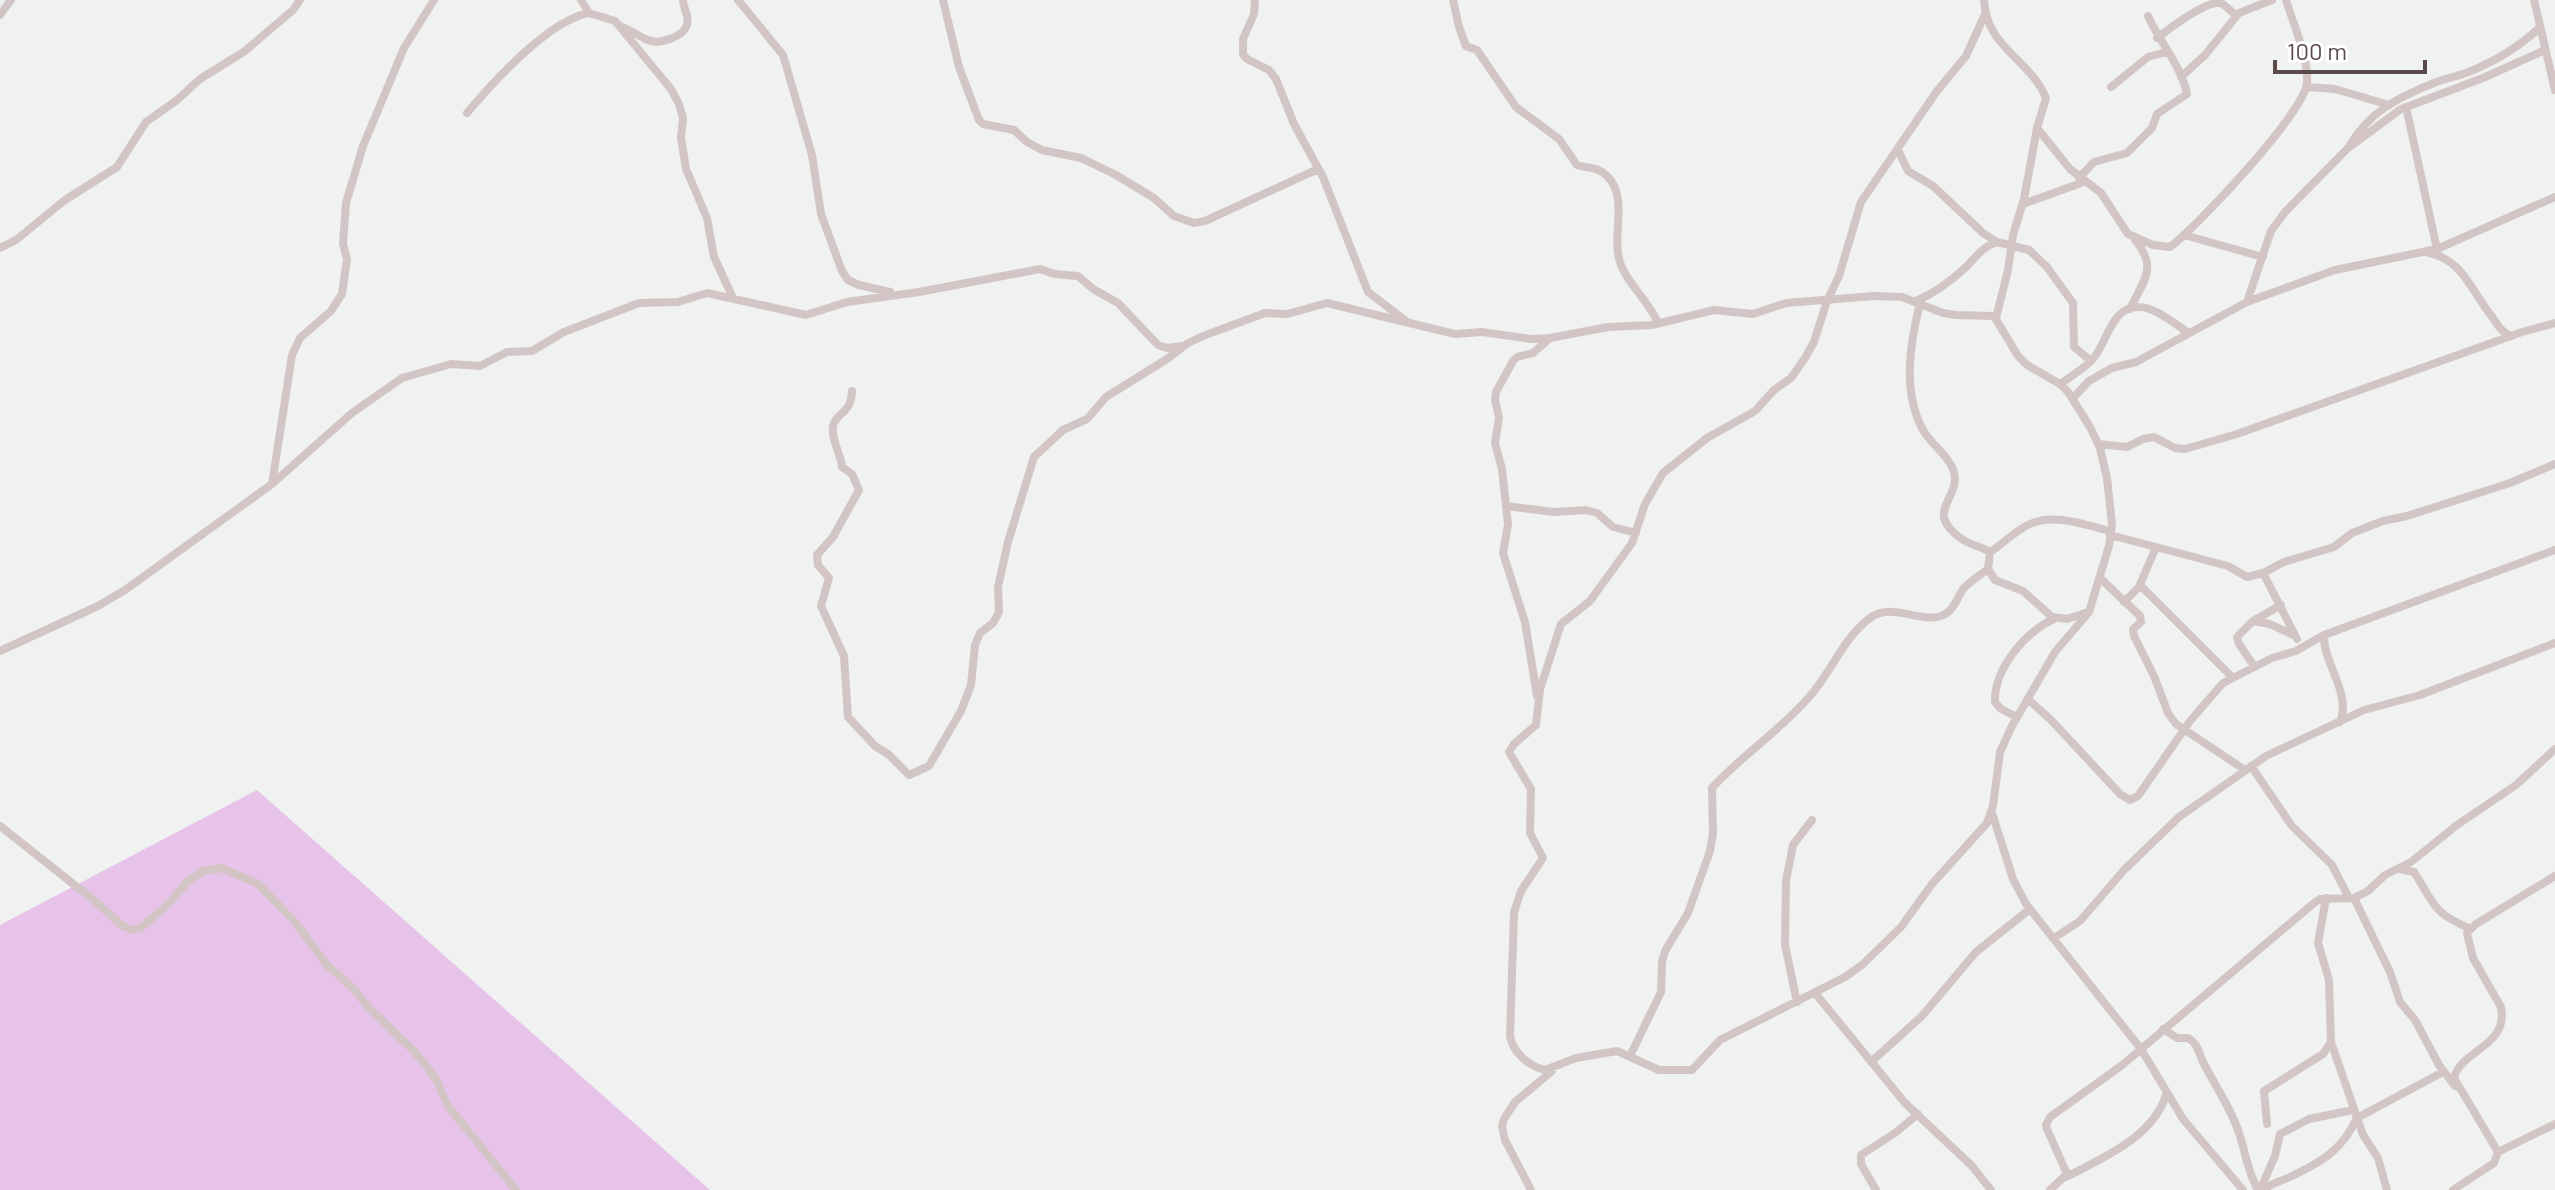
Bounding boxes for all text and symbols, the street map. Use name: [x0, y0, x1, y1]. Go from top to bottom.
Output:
scale bar: [2275, 24, 2425, 74]
text: 100 m: [2287, 36, 2347, 65]

